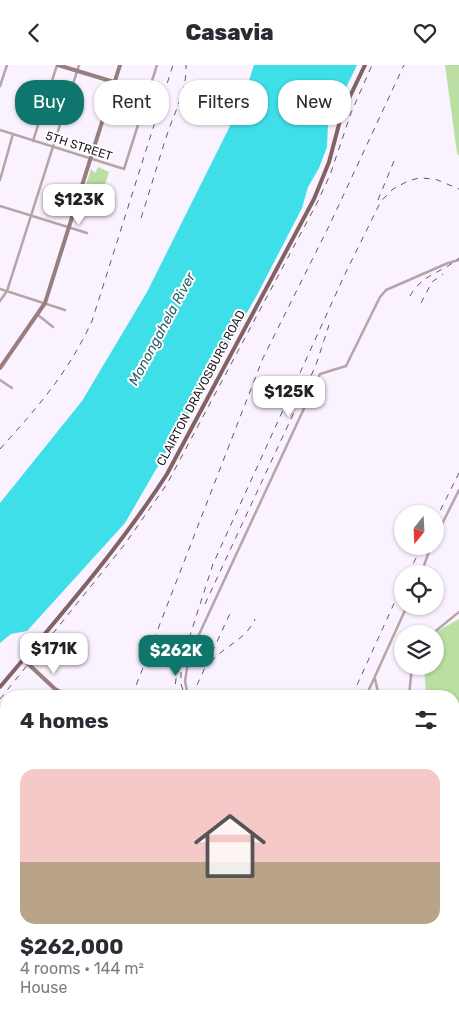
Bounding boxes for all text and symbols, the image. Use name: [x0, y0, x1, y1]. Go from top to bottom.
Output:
icon: back: [20, 19, 48, 47]
text: Casavia: [185, 19, 274, 46]
icon: heart: [411, 19, 439, 47]
chip: Buy: [15, 80, 84, 125]
chip: Rent: [94, 80, 169, 125]
chip: Filters: [179, 80, 268, 125]
chip: New: [278, 80, 351, 125]
street label: 5TH STREET: [44, 129, 114, 163]
pin: $123K: [44, 184, 114, 226]
text: $123K: [54, 190, 104, 209]
water label: Monongahela River: [125, 269, 199, 388]
street label: CLAIRTON DRAVOSBURG ROAD: [154, 308, 248, 468]
pin: $125K: [254, 375, 324, 418]
text: $125K: [264, 382, 314, 401]
north arrow: [394, 505, 444, 555]
map controls: [394, 505, 444, 675]
button: locate: [394, 565, 444, 615]
button: layers: [394, 625, 444, 675]
pin: $171K: [19, 633, 89, 675]
pin: $262K: [141, 635, 211, 677]
text: $171K: [31, 639, 77, 658]
text: $262K: [150, 641, 202, 660]
icon: filters: [412, 706, 440, 734]
text: 4 homes: [20, 708, 109, 733]
icon: home: [185, 801, 275, 891]
text: $262,000: [20, 934, 124, 959]
text: 4 rooms · 144 m²: [20, 959, 144, 978]
text: House: [20, 978, 67, 997]

